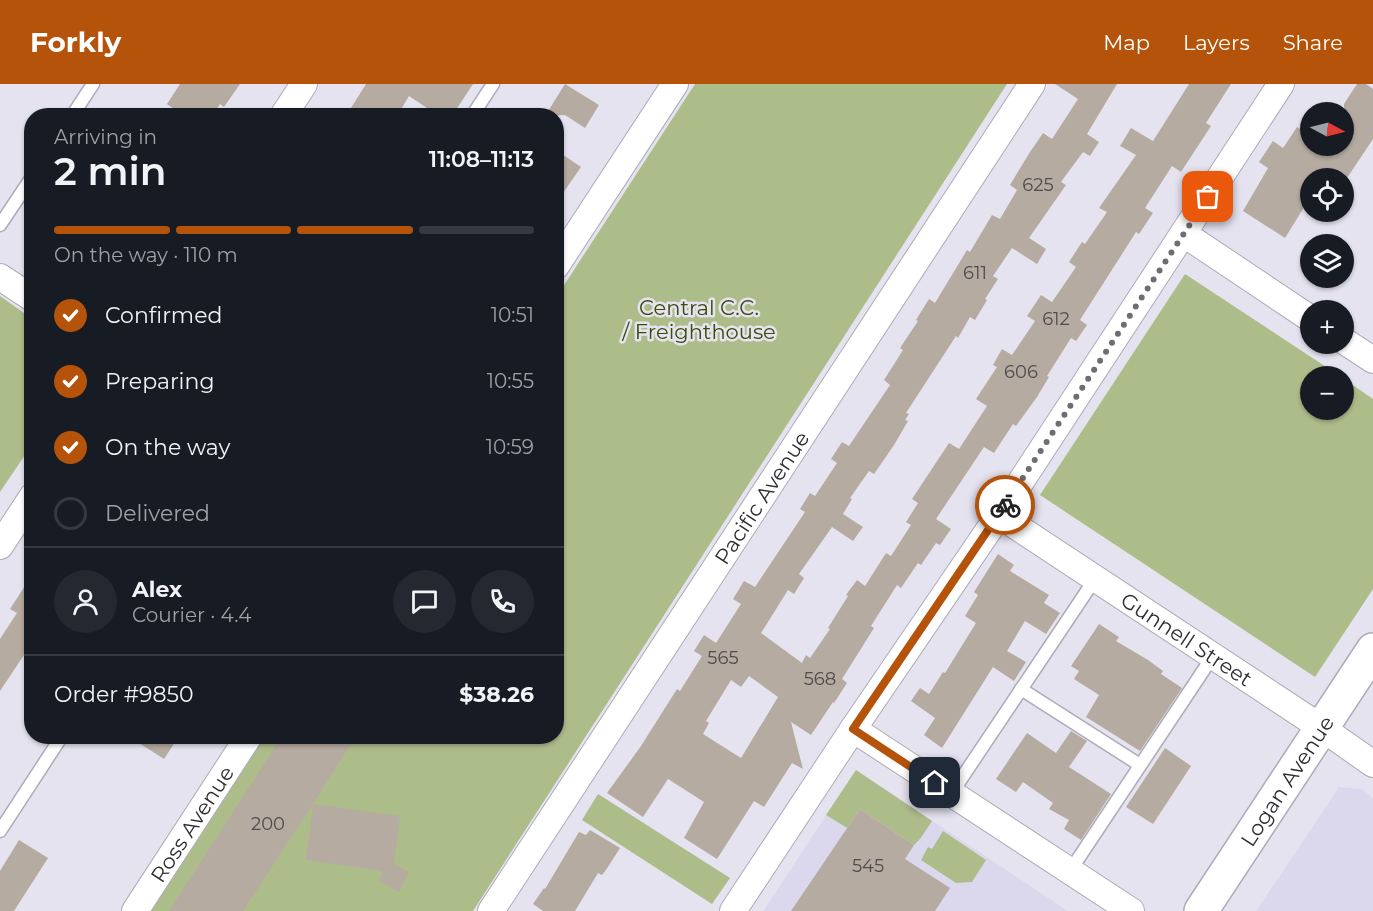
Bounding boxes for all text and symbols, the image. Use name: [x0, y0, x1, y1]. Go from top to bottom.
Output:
text: Forkly: [30, 25, 121, 59]
text: Map: [1103, 30, 1150, 55]
text: Layers: [1183, 30, 1250, 55]
text: Share: [1283, 30, 1343, 55]
north arrow: [1300, 102, 1354, 156]
map controls: [1300, 102, 1354, 420]
text: Arriving in: [54, 125, 157, 149]
text: 11:08–11:13: [429, 146, 534, 173]
text: 2 min: [54, 147, 167, 195]
button: locate: [1300, 168, 1354, 222]
pin: [1182, 171, 1233, 222]
house number: 625: [1022, 174, 1054, 196]
icon: bag: [1191, 180, 1224, 213]
button: layers: [1300, 234, 1354, 288]
text: On the way · 110 m: [54, 243, 238, 267]
house number: 611: [963, 262, 987, 284]
park label: Central C.C. / Freighthouse: [621, 295, 776, 344]
icon: check: [54, 299, 87, 332]
button: +: [1300, 300, 1354, 354]
text: Confirmed: [105, 302, 222, 329]
text: 10:51: [491, 303, 534, 327]
house number: 612: [1042, 308, 1070, 330]
house number: 606: [1004, 361, 1038, 383]
icon: check: [54, 365, 87, 398]
button: −: [1300, 366, 1354, 420]
text: Preparing: [105, 368, 214, 395]
text: 10:55: [487, 369, 534, 393]
street label: Pacific Avenue: [709, 426, 814, 569]
icon: check: [54, 431, 87, 464]
text: On the way: [105, 434, 230, 461]
text: 10:59: [486, 435, 534, 459]
courier: [975, 475, 1035, 535]
icon: bike: [989, 489, 1022, 522]
text: Delivered: [105, 500, 210, 527]
button: person: [54, 570, 117, 633]
button: chat: [393, 570, 456, 633]
button: phone: [471, 570, 534, 633]
text: Alex: [132, 576, 182, 603]
street label: Gunnell Street: [1117, 587, 1257, 691]
text: Courier · 4.4: [132, 603, 251, 627]
house number: 565: [707, 647, 739, 669]
house number: 568: [804, 668, 836, 690]
text: Order #9850: [54, 681, 194, 708]
text: $38.26: [459, 681, 534, 708]
street label: Logan Avenue: [1235, 711, 1339, 851]
pin: [909, 757, 960, 808]
street label: Ross Avenue: [145, 761, 239, 887]
icon: home: [918, 766, 951, 799]
house number: 200: [251, 813, 285, 835]
house number: 545: [852, 855, 884, 877]

